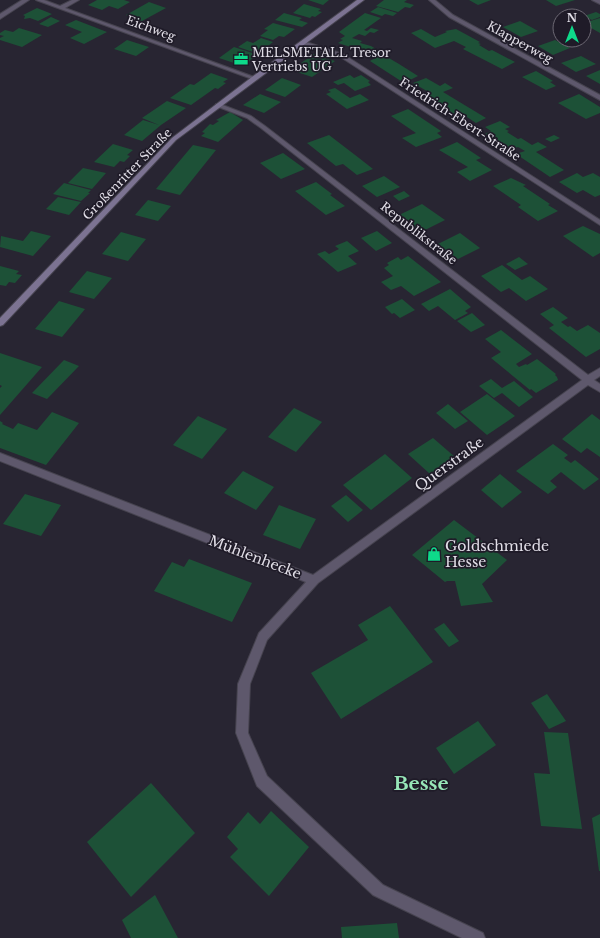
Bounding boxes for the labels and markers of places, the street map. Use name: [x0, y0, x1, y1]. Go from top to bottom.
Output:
place label: MELSMETALL Tresor Vertriebs UG: [251, 45, 391, 74]
office icon: MELSMETALL Tresor Vertriebs UG: [233, 51, 249, 67]
place label: Goldschmiede Hesse: [445, 537, 549, 571]
shop icon: Goldschmiede Hesse: [426, 546, 442, 562]

